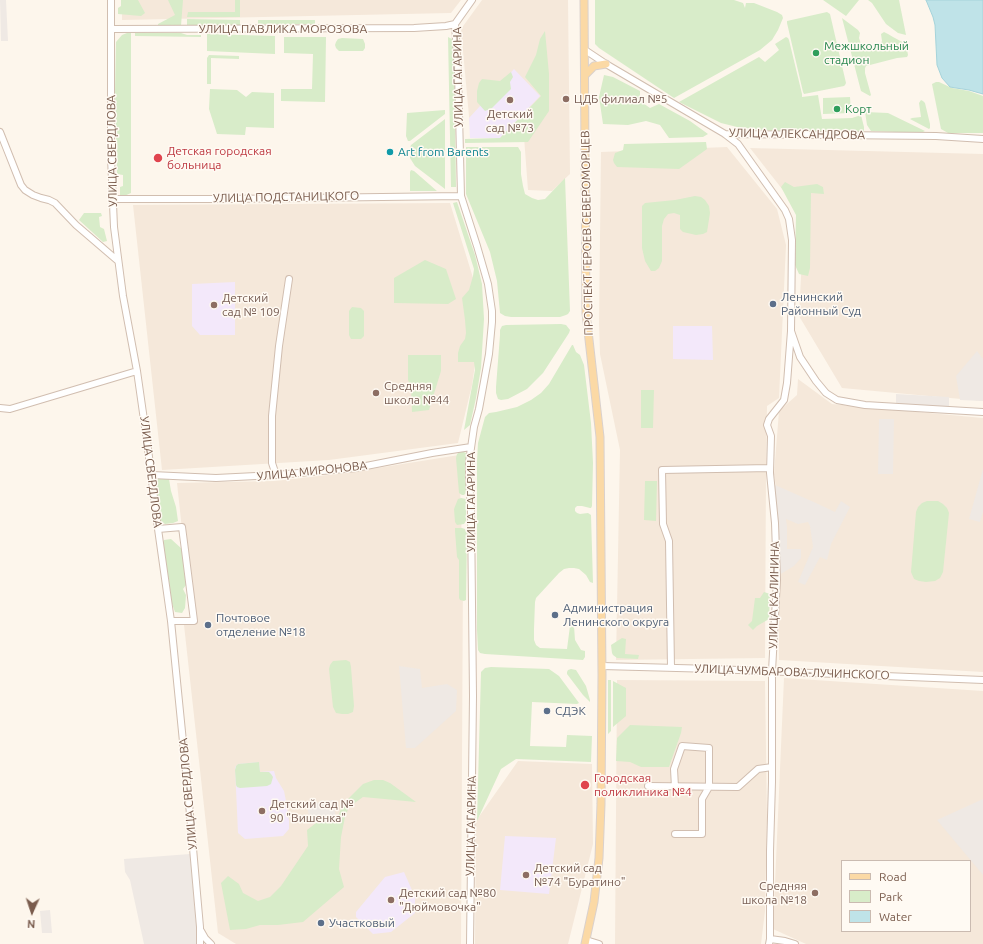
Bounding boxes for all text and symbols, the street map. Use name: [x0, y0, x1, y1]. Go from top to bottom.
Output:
street label: УЛИЦА ПАВЛИКА МОРОЗОВА: [199, 22, 367, 36]
street label: УЛИЦА ГАГАРИНА: [450, 27, 466, 127]
place label: Межшкольный стадион: [824, 39, 909, 67]
marker: Межшкольный стадион: [811, 48, 821, 58]
place label: ЦДБ филиал №5: [574, 92, 667, 106]
marker: ЦДБ филиал №5: [561, 94, 571, 104]
street label: УЛИЦА СВЕРДЛОВА: [104, 95, 120, 207]
marker: Детский сад №73: [505, 95, 515, 105]
place label: Корт: [845, 102, 872, 116]
marker: Корт: [832, 104, 842, 114]
place label: Детский сад №73: [486, 107, 534, 135]
street label: УЛИЦА АЛЕКСАНДРОВА: [729, 126, 865, 142]
street label: ПРОСПЕКТ ГЕРОЕВ СЕВЕРОМОРЦЕВ: [578, 130, 596, 336]
place label: Детская городская больница: [167, 144, 272, 172]
place label: Art from Barents: [398, 145, 489, 159]
marker: Art from Barents: [385, 147, 395, 157]
marker: Детская городская больница: [152, 152, 164, 164]
street label: УЛИЦА ПОДСТАНИЦКОГО: [213, 189, 359, 205]
place label: Ленинский Районный Суд: [781, 290, 861, 318]
place label: Детский сад № 109: [222, 291, 280, 319]
marker: Ленинский Районный Суд: [768, 299, 778, 309]
marker: Детский сад № 109: [209, 300, 219, 310]
place label: Средняя школа №44: [384, 379, 449, 407]
marker: Средняя школа №44: [371, 388, 381, 398]
street label: УЛИЦА СВЕРДЛОВА: [137, 415, 165, 529]
street label: УЛИЦА ГАГАРИНА: [464, 452, 478, 552]
street label: УЛИЦА МИРОНОВА: [256, 458, 368, 484]
street label: УЛИЦА КАЛИНИНА: [766, 541, 782, 649]
place label: Администрация Ленинского округа: [563, 601, 669, 629]
marker: Администрация Ленинского округа: [550, 610, 560, 620]
place label: Почтовое отделение №18: [216, 611, 306, 639]
marker: Почтовое отделение №18: [203, 620, 213, 630]
street label: УЛИЦА ЧУМБАРОВА-ЛУЧИНСКОГО: [694, 661, 890, 683]
place label: СДЭК: [555, 704, 586, 718]
marker: СДЭК: [542, 706, 552, 716]
street label: УЛИЦА СВЕРДЛОВА: [176, 737, 200, 851]
place label: Городская поликлиника №4: [594, 771, 692, 799]
street label: УЛИЦА ГАГАРИНА: [463, 776, 479, 876]
marker: Городская поликлиника №4: [579, 779, 591, 791]
place label: Детский сад № 90 "Вишенка": [270, 797, 354, 825]
marker: Детский сад № 90 "Вишенка": [257, 806, 267, 816]
legend: [841, 860, 971, 932]
place label: Детский сад №74 "Буратино": [534, 861, 626, 889]
marker: Детский сад №74 "Буратино": [521, 870, 531, 880]
text: Road: [879, 870, 907, 883]
place label: Средняя школа №18: [742, 879, 807, 907]
place label: Детский сад №80 "Дюймовочка": [399, 886, 496, 914]
marker: Средняя школа №18: [810, 888, 820, 898]
text: Park: [879, 890, 903, 903]
north arrow: [12, 892, 52, 932]
marker: Детский сад №80 "Дюймовочка": [386, 895, 396, 905]
text: Water: [879, 910, 912, 923]
place label: Участковый: [329, 916, 395, 930]
text: N: [27, 918, 36, 930]
marker: Участковый: [316, 918, 326, 928]

